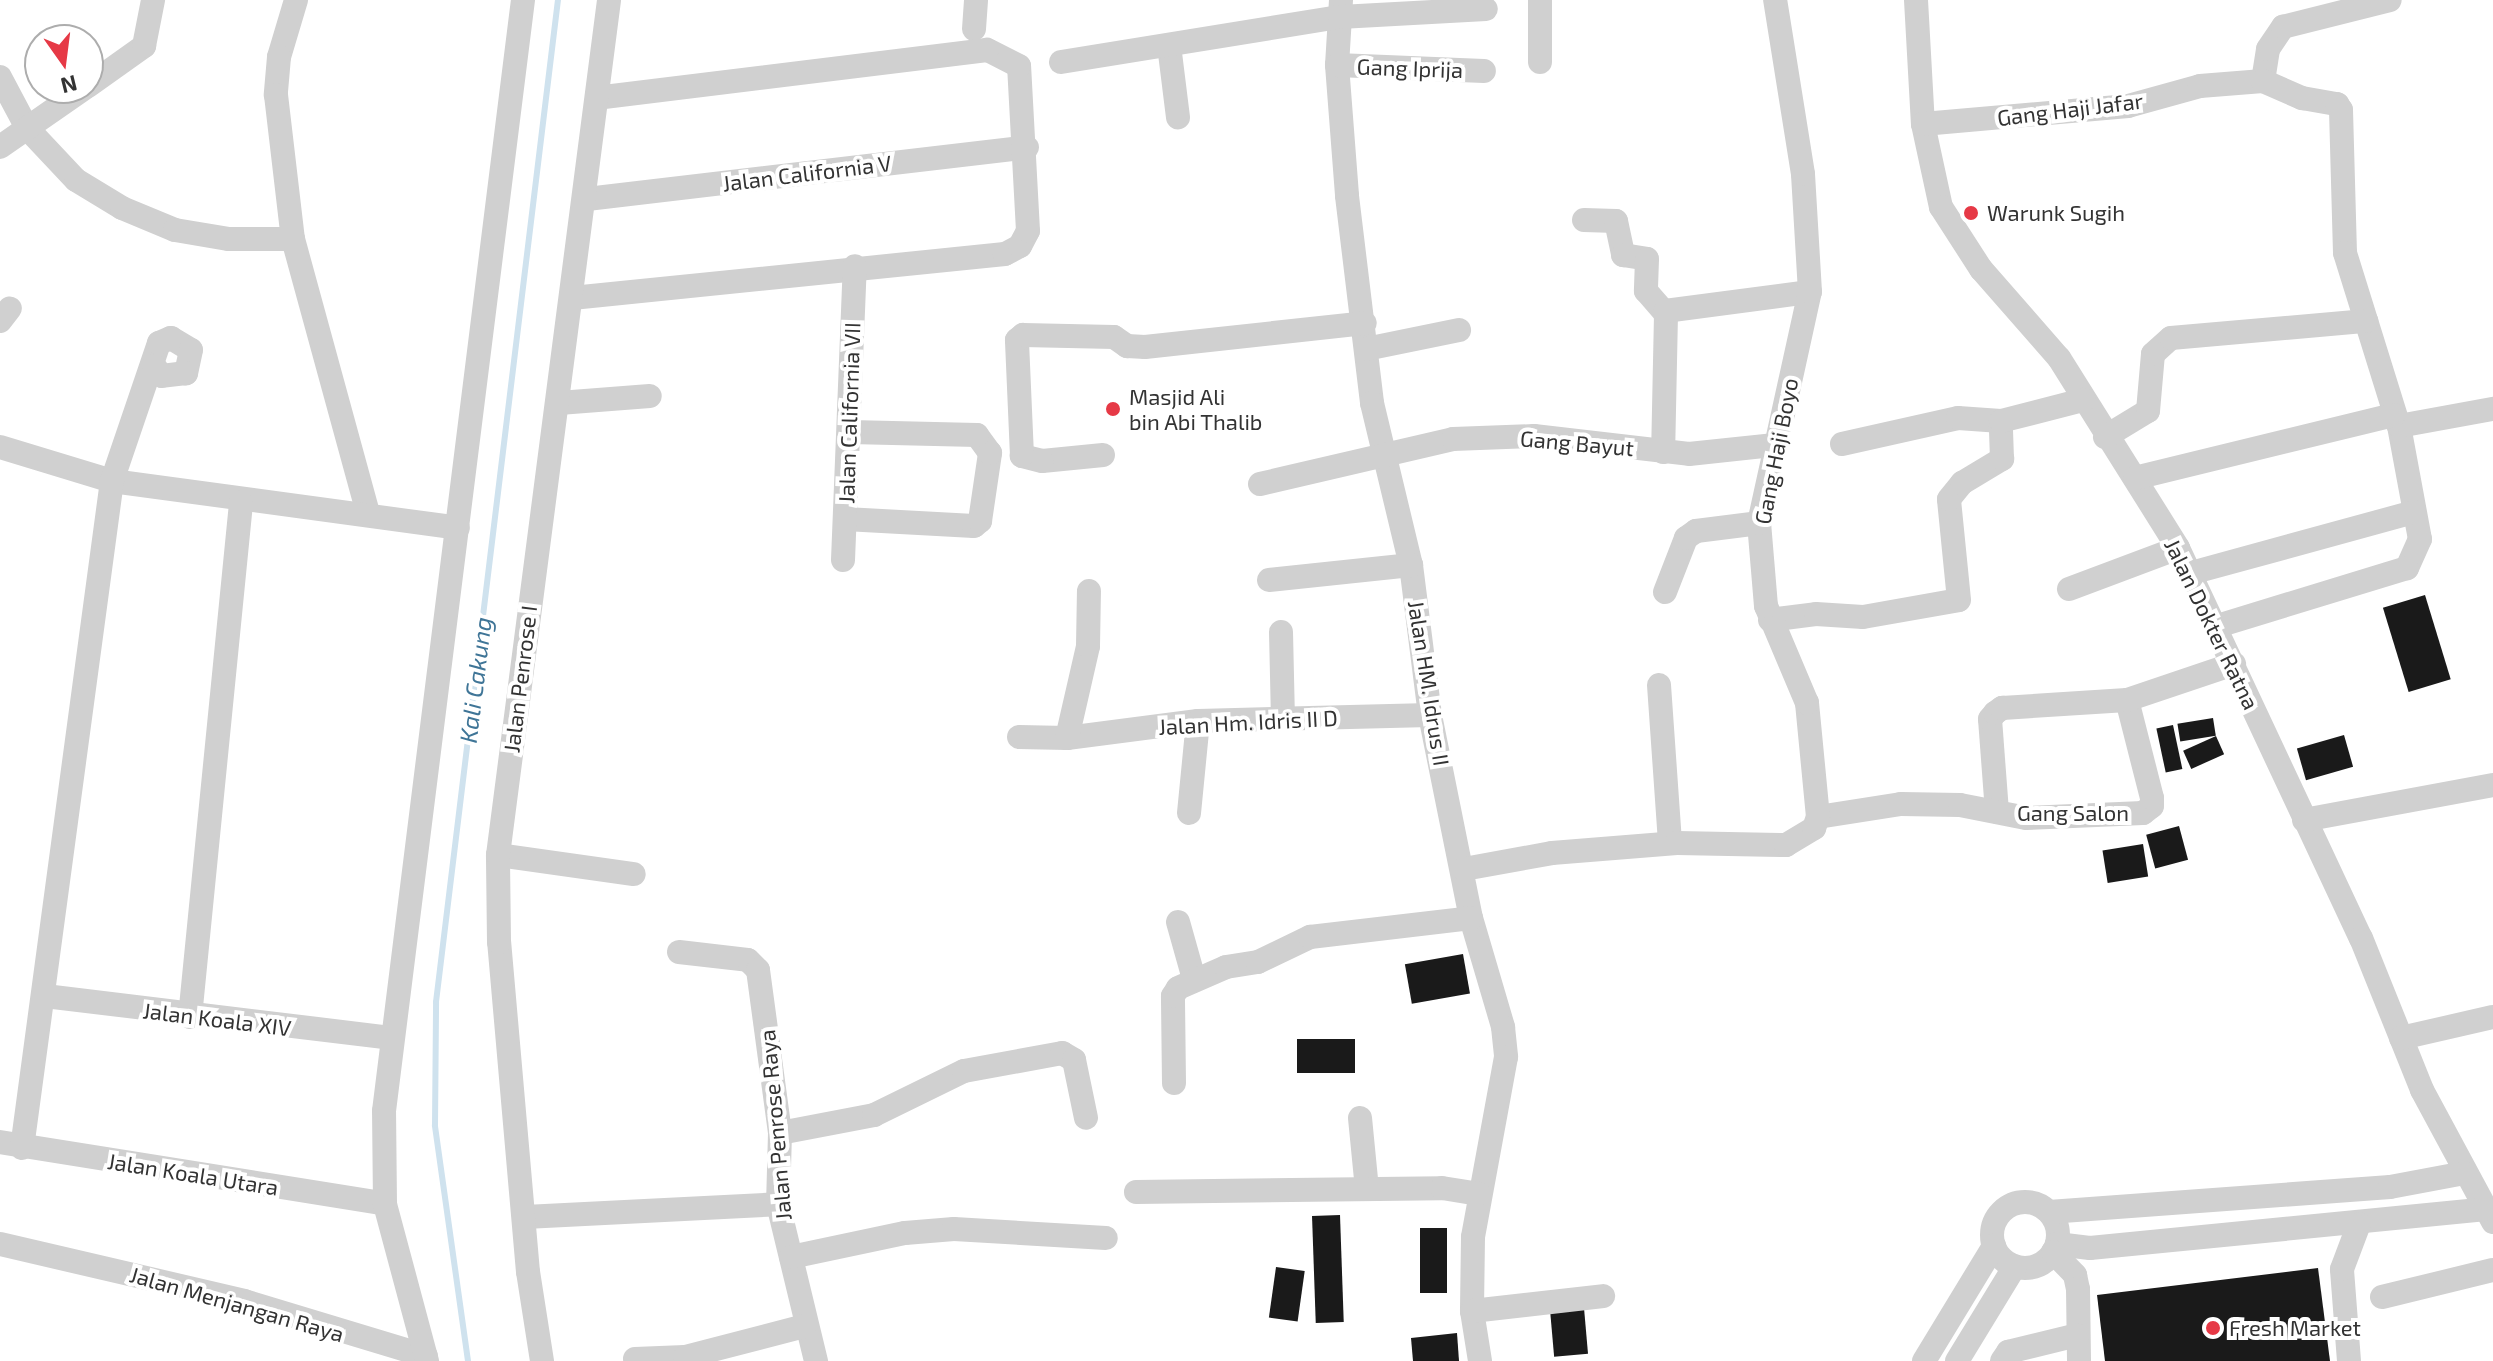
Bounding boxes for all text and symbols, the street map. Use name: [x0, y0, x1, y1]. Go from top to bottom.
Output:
north arrow: [24, 24, 104, 104]
street label: Gang Iprija: [1356, 53, 1464, 83]
text: N: [58, 71, 80, 100]
street label: Gang Haji Jafar: [1995, 87, 2145, 131]
street label: Jalan California V: [721, 150, 893, 196]
place label: Warunk Sugih: [1987, 200, 2125, 226]
marker: Warunk Sugih: [1962, 204, 1980, 222]
street label: Jalan California VII: [833, 322, 865, 504]
street label: Gang Haji Boyo: [1749, 376, 1803, 526]
place label: Masjid Ali bin Abi Thalib: [1129, 383, 1263, 434]
marker: Masjid Ali bin Abi Thalib: [1104, 400, 1122, 418]
street label: Gang Bayut: [1519, 425, 1635, 461]
street label: Jalan Dokter Ratna: [2159, 534, 2265, 714]
street label: Jalan HM. Idrus II: [1403, 598, 1455, 768]
street label: Jalan Penrose I: [498, 604, 542, 754]
water label: Kali Cakung: [453, 615, 497, 745]
street label: Jalan Hm. Idris II D: [1158, 704, 1338, 740]
street label: Gang Salon: [2017, 800, 2129, 826]
street label: Jalan Koala XIV: [141, 997, 293, 1041]
street label: Jalan Penrose Raya: [754, 1028, 796, 1222]
street label: Jalan Koala Utara: [106, 1147, 280, 1201]
street label: Jalan Menjangan Raya: [127, 1261, 347, 1347]
place label: Fresh Market: [2229, 1315, 2361, 1341]
marker: Fresh Market: [2204, 1319, 2222, 1337]

